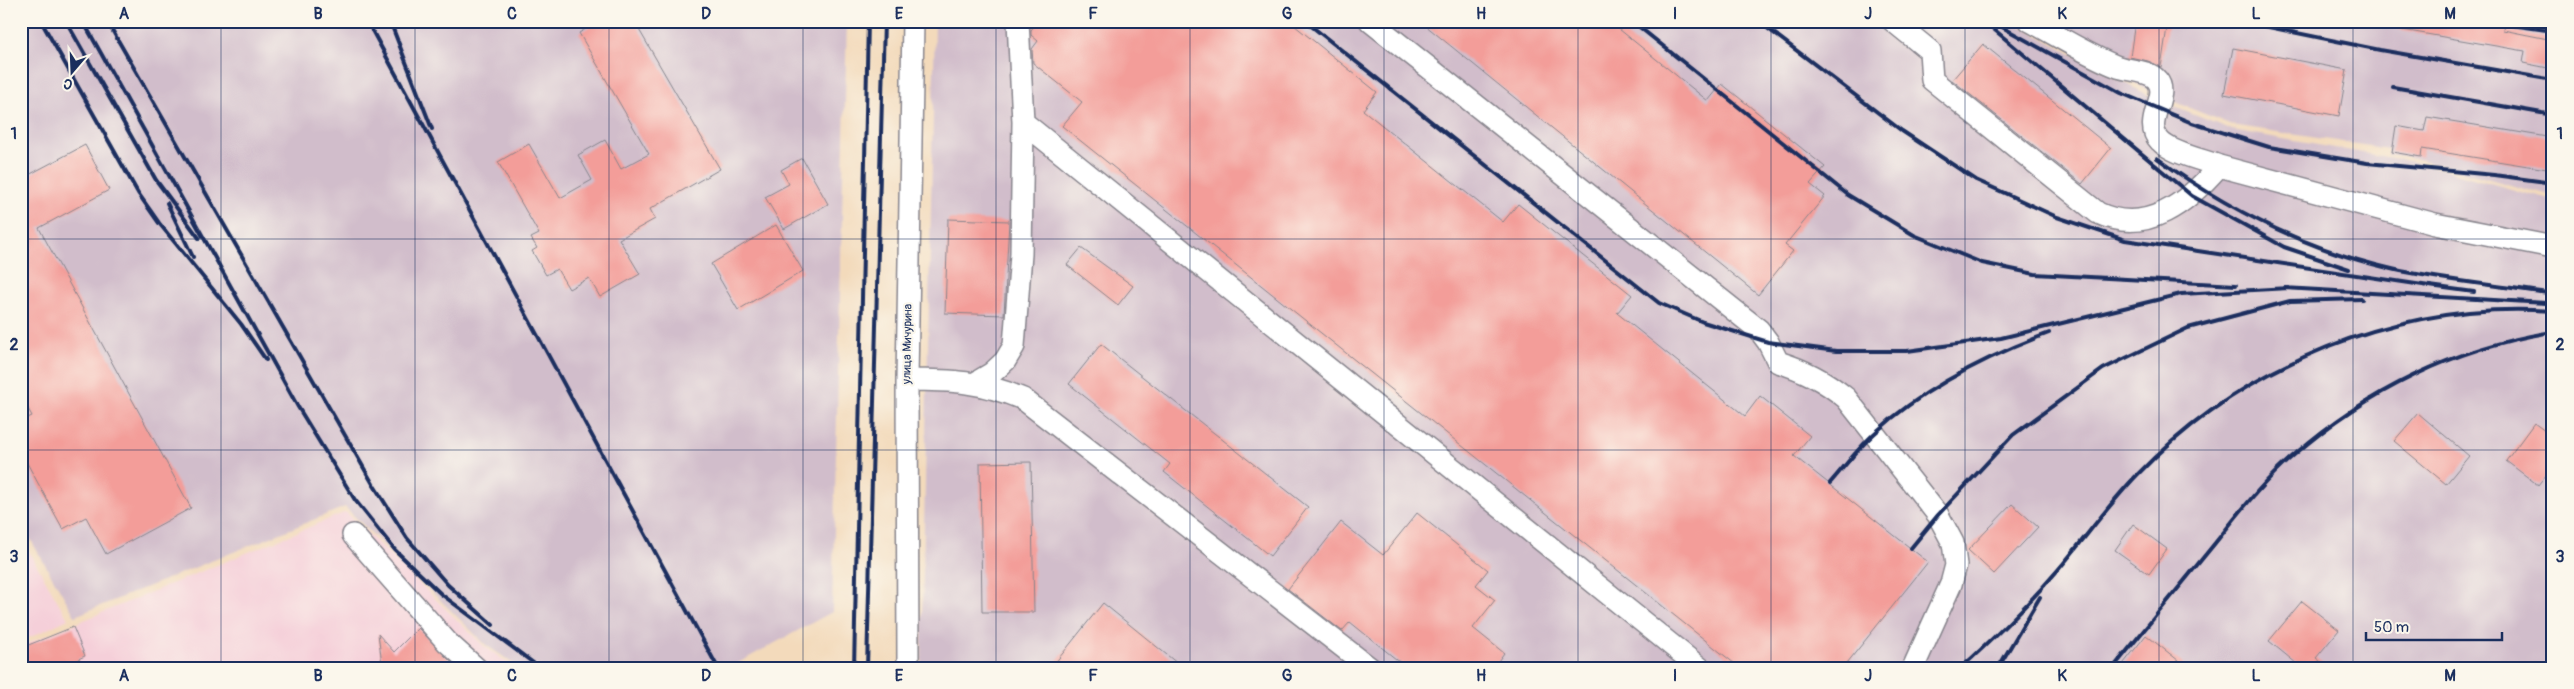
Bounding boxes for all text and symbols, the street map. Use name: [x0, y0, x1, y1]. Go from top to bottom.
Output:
text: A: [119, 4, 130, 24]
text: B: [313, 4, 323, 24]
text: C: [507, 4, 517, 24]
text: D: [701, 4, 711, 24]
text: E: [895, 4, 904, 24]
text: F: [1088, 4, 1098, 24]
text: G: [1282, 4, 1293, 24]
text: H: [1476, 4, 1486, 24]
text: I: [1673, 4, 1677, 24]
text: J: [1864, 4, 1872, 24]
text: K: [2057, 4, 2067, 24]
text: L: [2251, 4, 2261, 24]
text: M: [2444, 4, 2456, 24]
north arrow: [48, 48, 98, 98]
text: С: [61, 74, 75, 93]
text: 1: [11, 124, 17, 144]
text: 1: [2557, 124, 2563, 144]
street label: улица Мичурина: [899, 303, 916, 385]
text: 2: [10, 335, 19, 355]
text: 2: [2556, 335, 2565, 355]
text: 3: [10, 547, 19, 567]
text: 3: [2556, 547, 2565, 567]
scale bar: [2366, 609, 2503, 641]
text: 50 m: [2374, 618, 2409, 637]
text: A: [119, 666, 130, 686]
text: B: [313, 666, 323, 686]
text: C: [507, 666, 517, 686]
text: D: [701, 666, 711, 686]
text: E: [895, 666, 904, 686]
text: F: [1088, 666, 1098, 686]
text: G: [1282, 666, 1293, 686]
text: H: [1476, 666, 1486, 686]
text: I: [1673, 666, 1677, 686]
text: J: [1864, 666, 1872, 686]
text: K: [2057, 666, 2067, 686]
text: L: [2251, 666, 2261, 686]
text: M: [2444, 666, 2456, 686]

